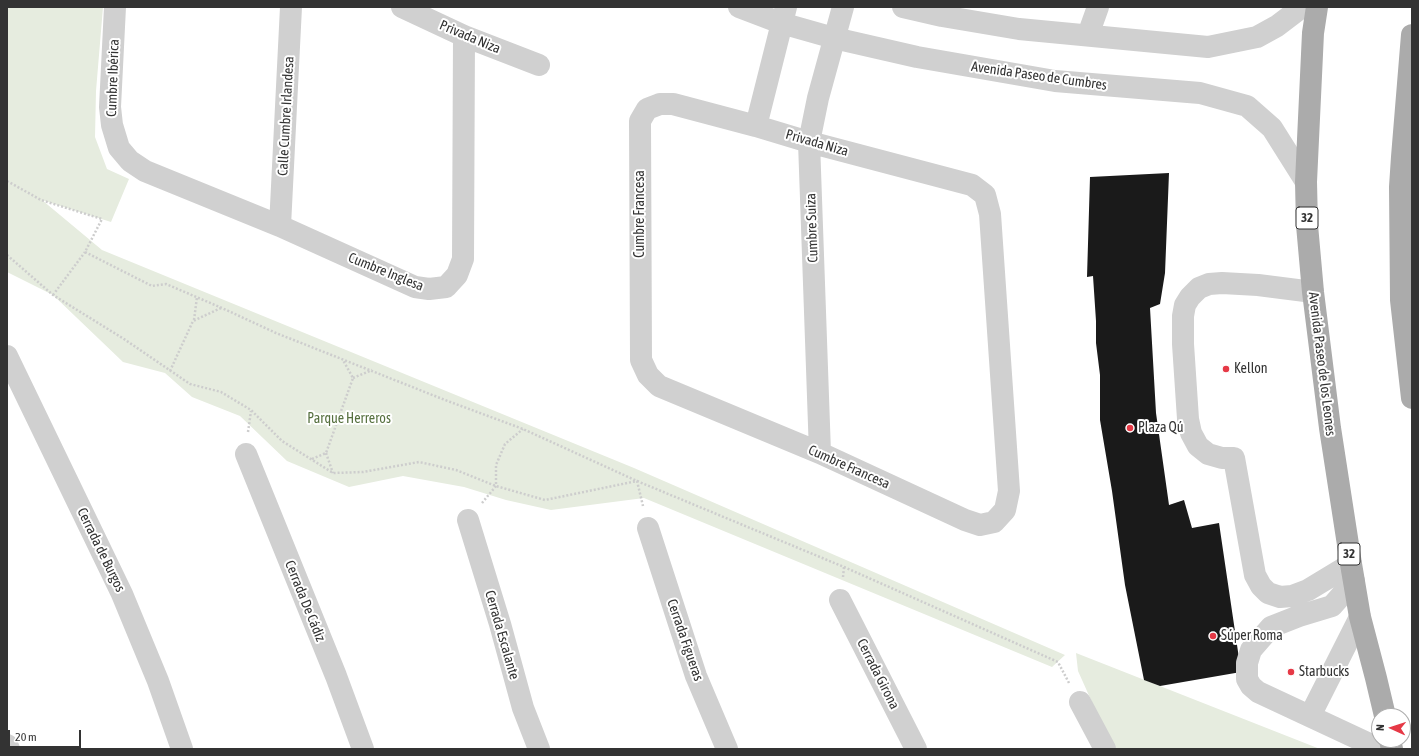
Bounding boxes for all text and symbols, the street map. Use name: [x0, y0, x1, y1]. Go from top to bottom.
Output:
street label: Privada Niza: [437, 17, 503, 57]
street label: Cumbre Ibérica: [103, 39, 123, 117]
street label: Calle Cumbre Irlandesa: [274, 56, 298, 176]
street label: Avenida Paseo de Cumbres: [970, 58, 1108, 94]
street label: Privada Niza: [784, 126, 850, 160]
street label: Cumbre Francesa: [632, 170, 648, 258]
street label: Cumbre Suiza: [802, 193, 822, 263]
road number: 32: [1296, 207, 1318, 229]
street label: Cumbre Inglesa: [346, 249, 426, 295]
street label: Avenida Paseo de los Leones: [1305, 291, 1339, 437]
place label: Kellon: [1234, 361, 1268, 377]
marker: Kellon: [1221, 364, 1231, 374]
park label: Parque Herreros: [307, 411, 391, 427]
place label: Plaza Qú: [1138, 420, 1183, 436]
marker: Plaza Qú: [1125, 423, 1135, 433]
street label: Cumbre Francesa: [806, 441, 892, 493]
street label: Cerrada de Burgos: [73, 505, 129, 595]
road number: 32: [1338, 543, 1360, 565]
street label: Cerrada De Cádiz: [281, 558, 329, 644]
street label: Cerrada Escalante: [481, 588, 523, 682]
street label: Cerrada Figueras: [663, 597, 707, 683]
place label: Súper Roma: [1221, 628, 1283, 644]
marker: Súper Roma: [1208, 631, 1218, 641]
street label: Cerrada Girona: [853, 636, 903, 712]
place label: Starbucks: [1299, 664, 1349, 680]
marker: Starbucks: [1286, 667, 1296, 677]
north arrow: [1371, 708, 1411, 748]
scale bar: [10, 722, 83, 748]
text: N: [1374, 724, 1386, 731]
text: 20 m: [15, 730, 37, 744]

